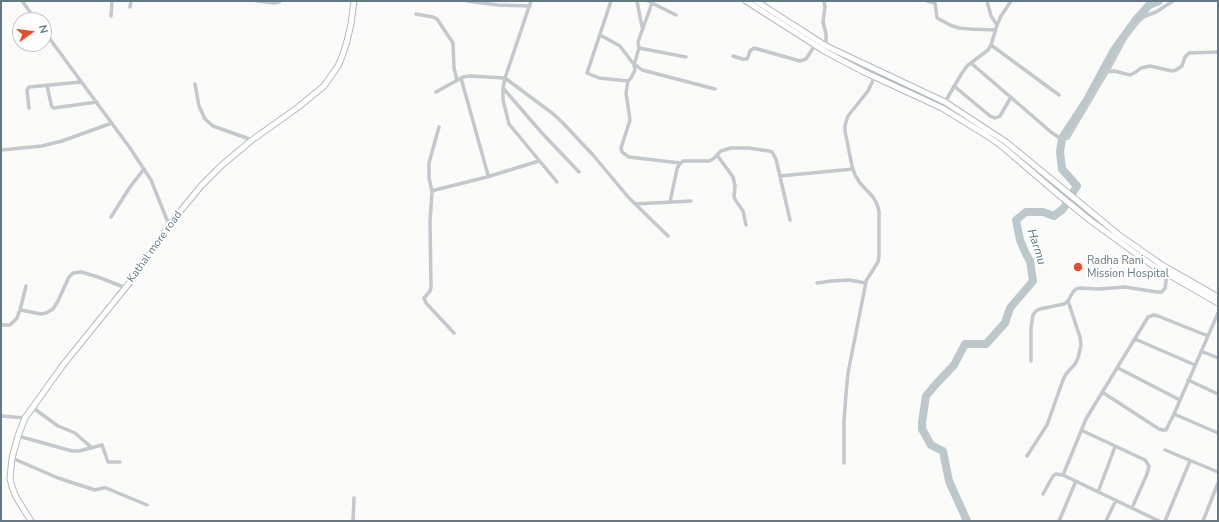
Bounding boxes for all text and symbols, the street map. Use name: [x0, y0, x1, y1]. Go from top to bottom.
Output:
north arrow: [12, 12, 52, 52]
text: N: [35, 23, 51, 35]
street label: Kathal more road: [125, 209, 185, 285]
water label: Harmu: [1023, 227, 1049, 267]
place label: Radha Rani Mission Hospital: [1087, 254, 1169, 280]
marker: Radha Rani Mission Hospital: [1072, 261, 1084, 273]

